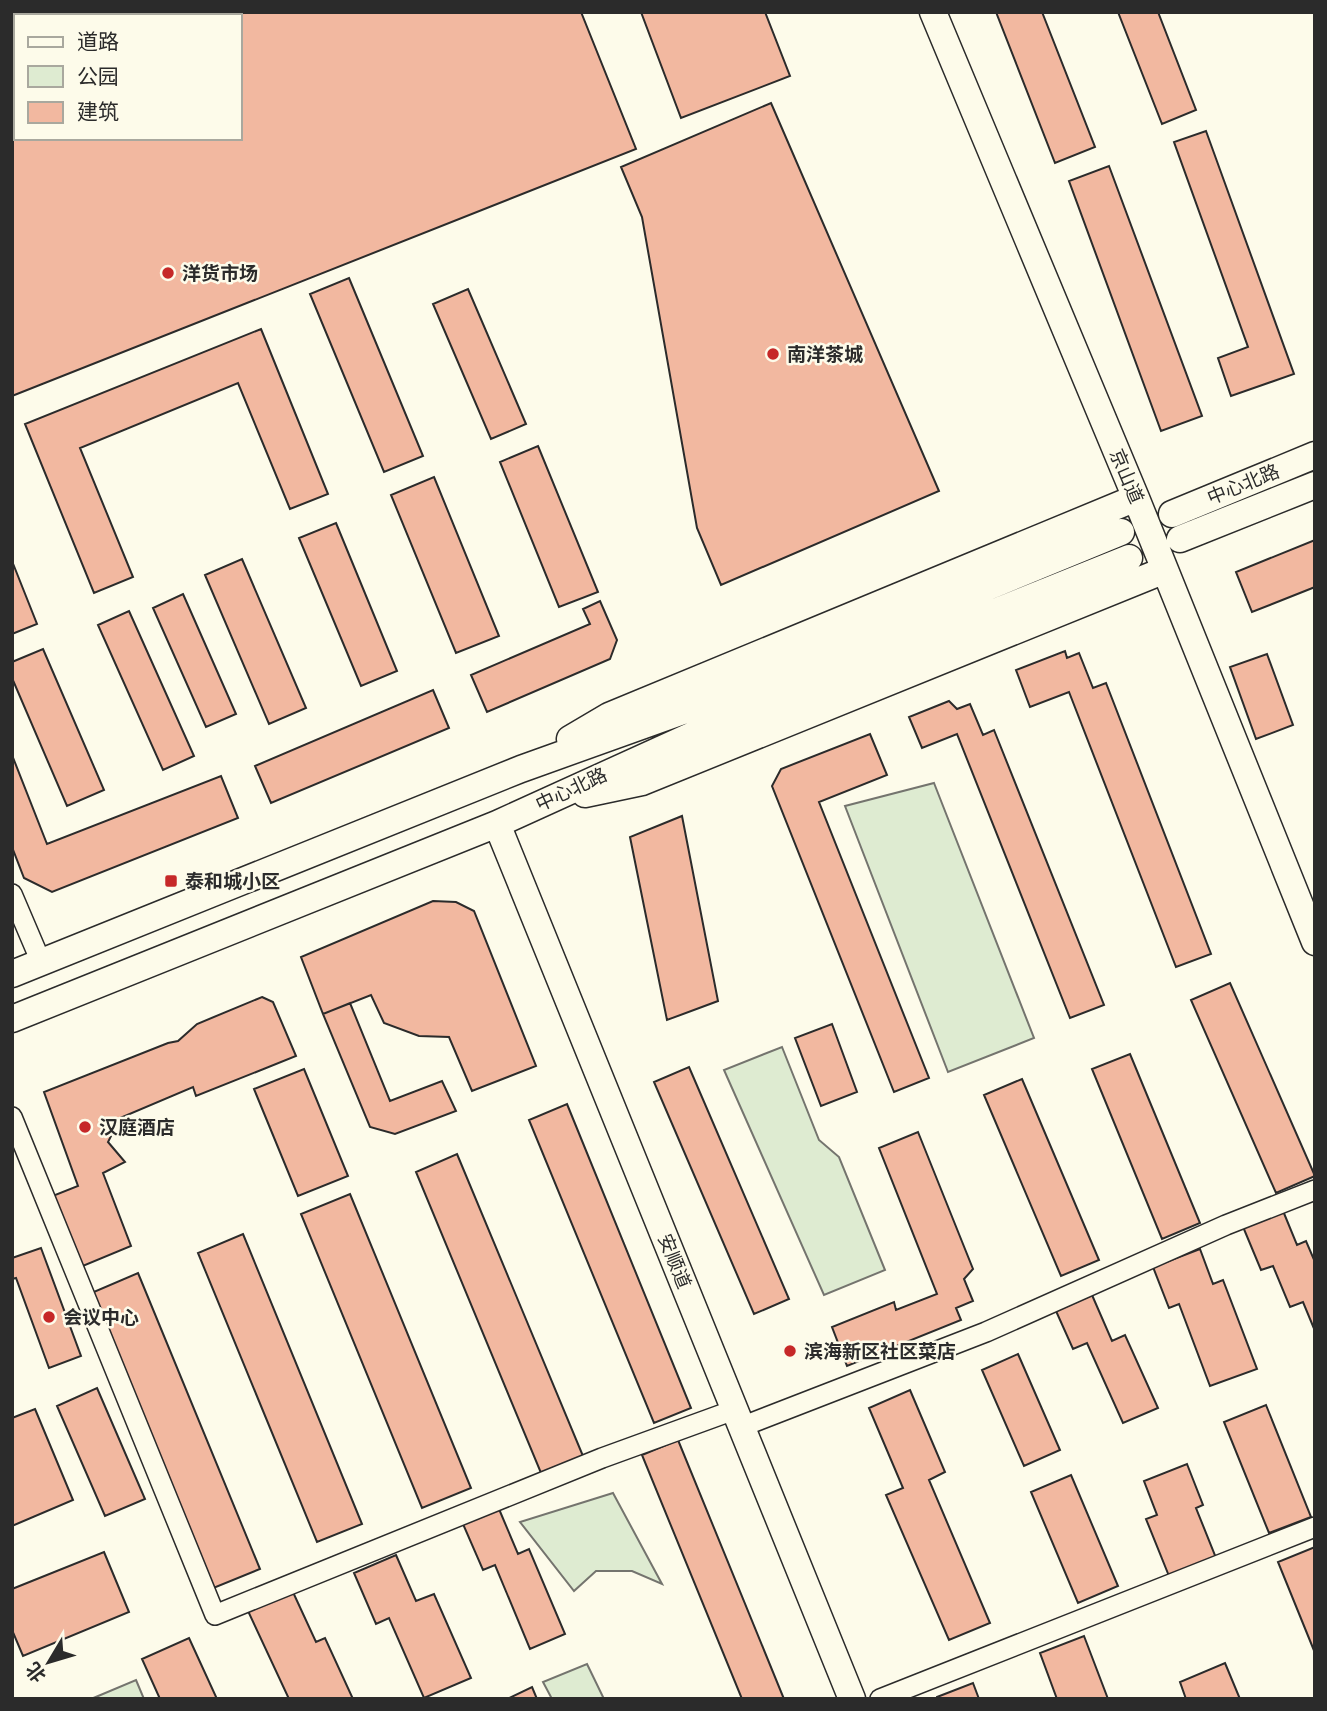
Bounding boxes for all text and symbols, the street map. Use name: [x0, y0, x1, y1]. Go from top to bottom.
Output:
legend: [14, 14, 242, 140]
text: 道路: [77, 29, 119, 54]
text: 公园: [77, 64, 119, 89]
text: 建筑: [77, 99, 119, 124]
place label: 洋货市场: [182, 262, 258, 284]
marker: 洋货市场: [160, 265, 176, 281]
place label: 南洋茶城: [787, 343, 863, 365]
marker: 南洋茶城: [765, 346, 781, 362]
street label: 京山道: [1106, 445, 1148, 507]
street label: 中心北路: [1204, 460, 1282, 508]
street label: 中心北路: [532, 763, 610, 815]
place label: 泰和城小区: [185, 870, 280, 892]
marker: 泰和城小区: [163, 873, 179, 889]
place label: 汉庭酒店: [99, 1116, 175, 1138]
marker: 汉庭酒店: [77, 1119, 93, 1135]
street label: 安顺道: [654, 1230, 696, 1292]
place label: 会议中心: [63, 1306, 139, 1328]
marker: 会议中心: [41, 1309, 57, 1325]
place label: 滨海新区社区菜店: [804, 1340, 956, 1362]
marker: 滨海新区社区菜店: [782, 1343, 798, 1359]
north arrow: [14, 1627, 84, 1697]
text: 北: [21, 1658, 50, 1687]

